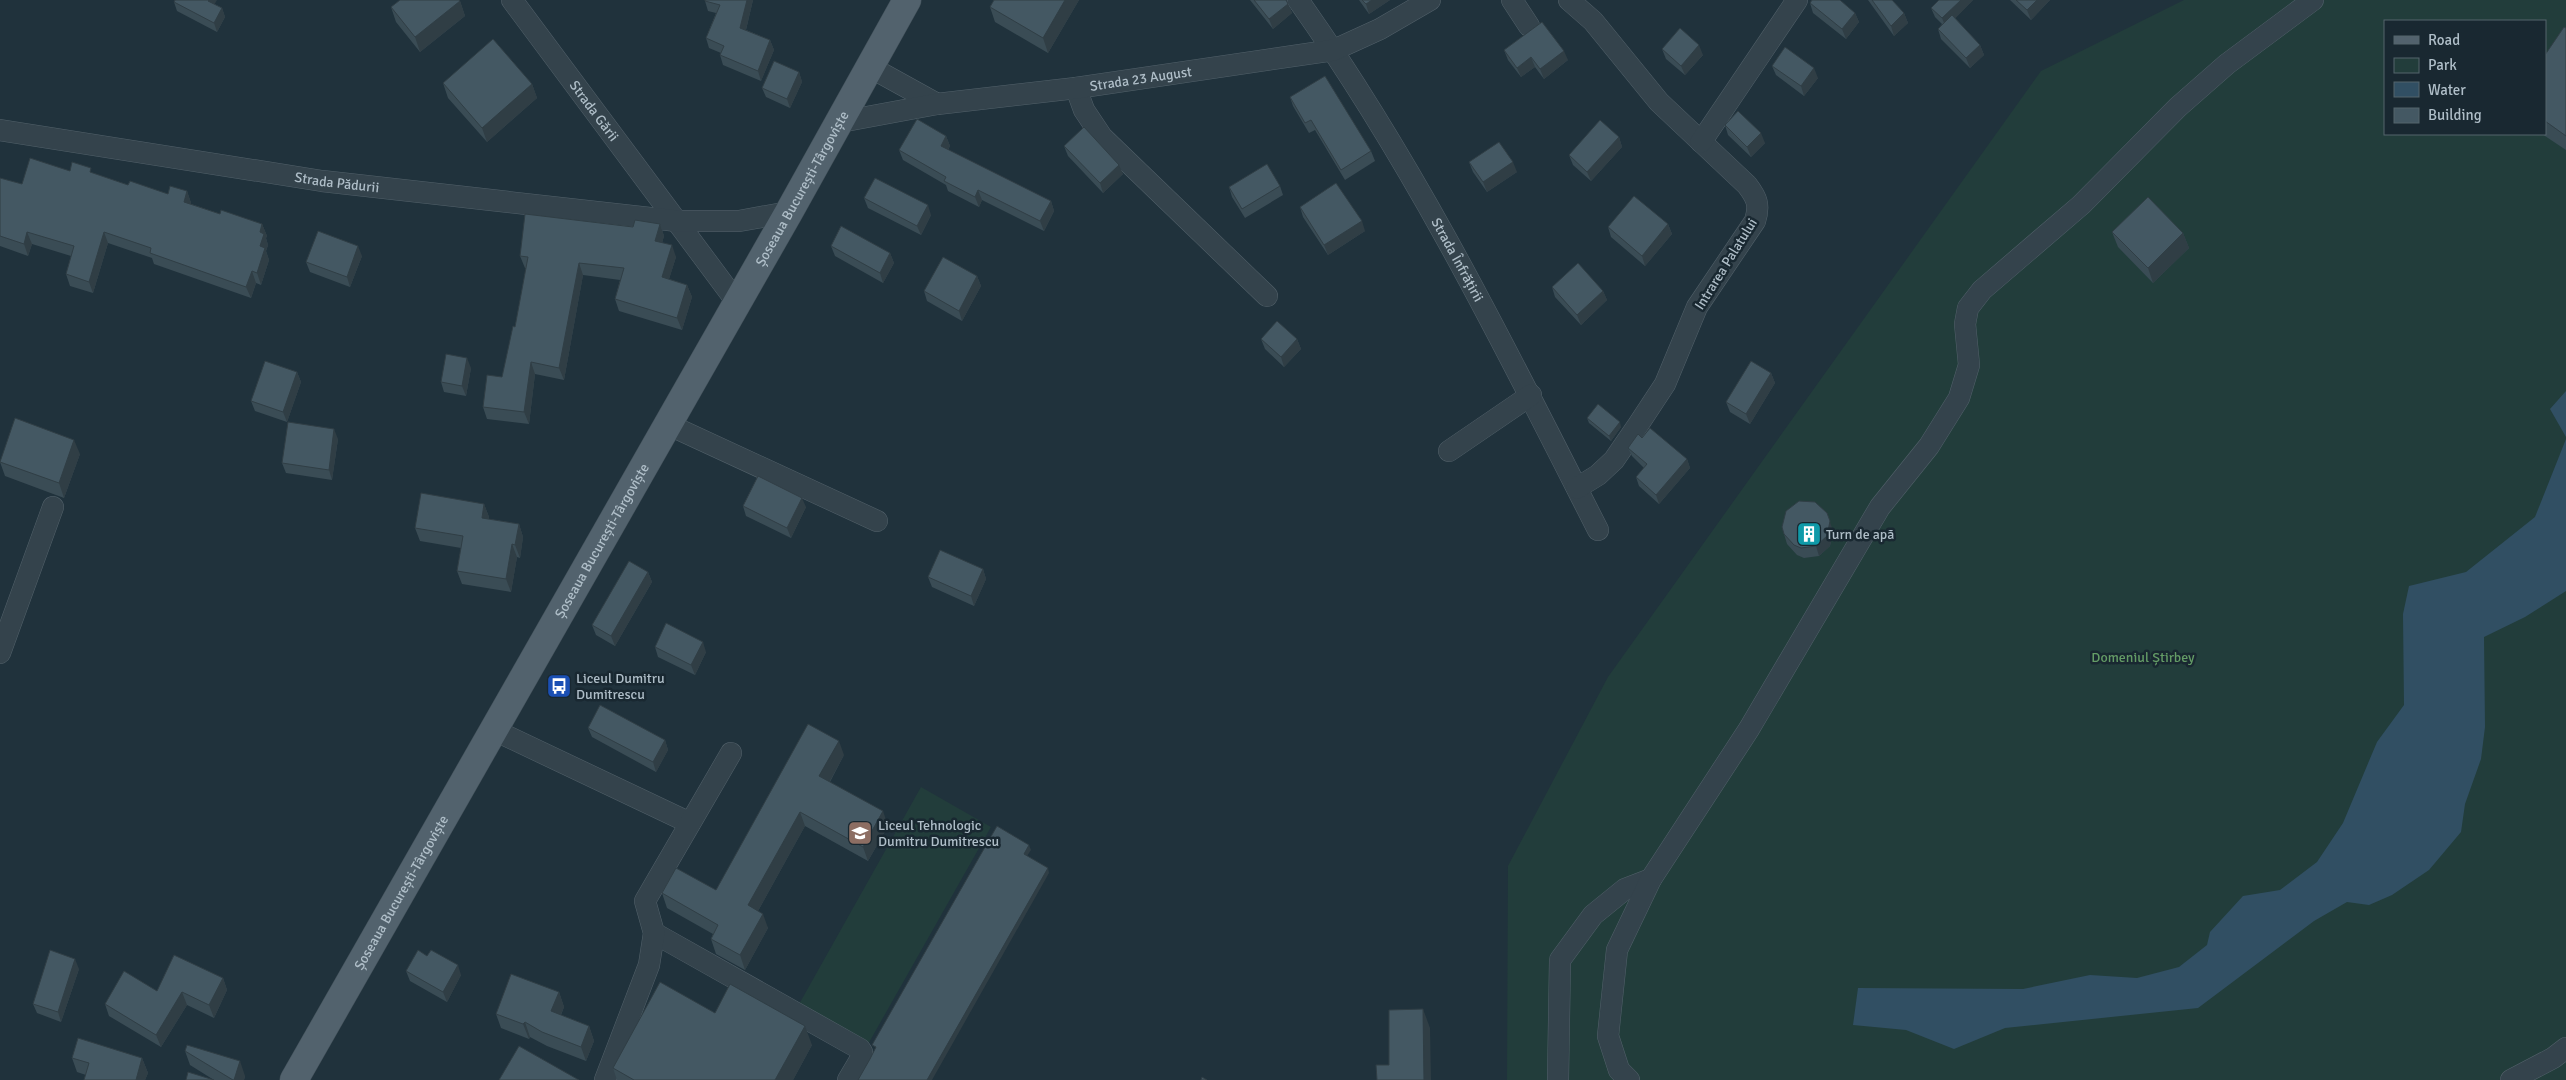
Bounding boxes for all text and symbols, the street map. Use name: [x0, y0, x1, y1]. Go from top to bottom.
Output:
legend: [2384, 20, 2546, 135]
text: Road: [2428, 31, 2460, 49]
text: Park: [2428, 56, 2457, 74]
street label: Strada 23 August: [1089, 63, 1193, 94]
street label: Strada Gării: [566, 77, 623, 144]
text: Water: [2428, 81, 2466, 99]
text: Building: [2428, 106, 2482, 124]
street label: Șoseaua București-Târgoviște: [751, 108, 852, 269]
street label: Strada Pădurii: [293, 168, 380, 196]
street label: Strada Înfrățirii: [1428, 215, 1487, 304]
street label: Intrarea Palatului: [1691, 215, 1761, 313]
street label: Șoseaua București-Târgoviște: [551, 460, 652, 621]
building icon: Turn de apă: [1796, 521, 1822, 547]
place label: Turn de apă: [1826, 526, 1894, 543]
park label: Domeniul Știrbey: [2091, 649, 2195, 666]
place label: Liceul Dumitru Dumitrescu: [576, 670, 665, 703]
bus stop icon: Liceul Dumitru Dumitrescu: [546, 673, 572, 699]
street label: Șoseaua București-Târgoviște: [350, 812, 452, 973]
place label: Liceul Tehnologic Dumitru Dumitrescu: [878, 817, 999, 850]
school or university icon: Liceul Tehnologic Dumitru Dumitrescu: [847, 820, 873, 846]

